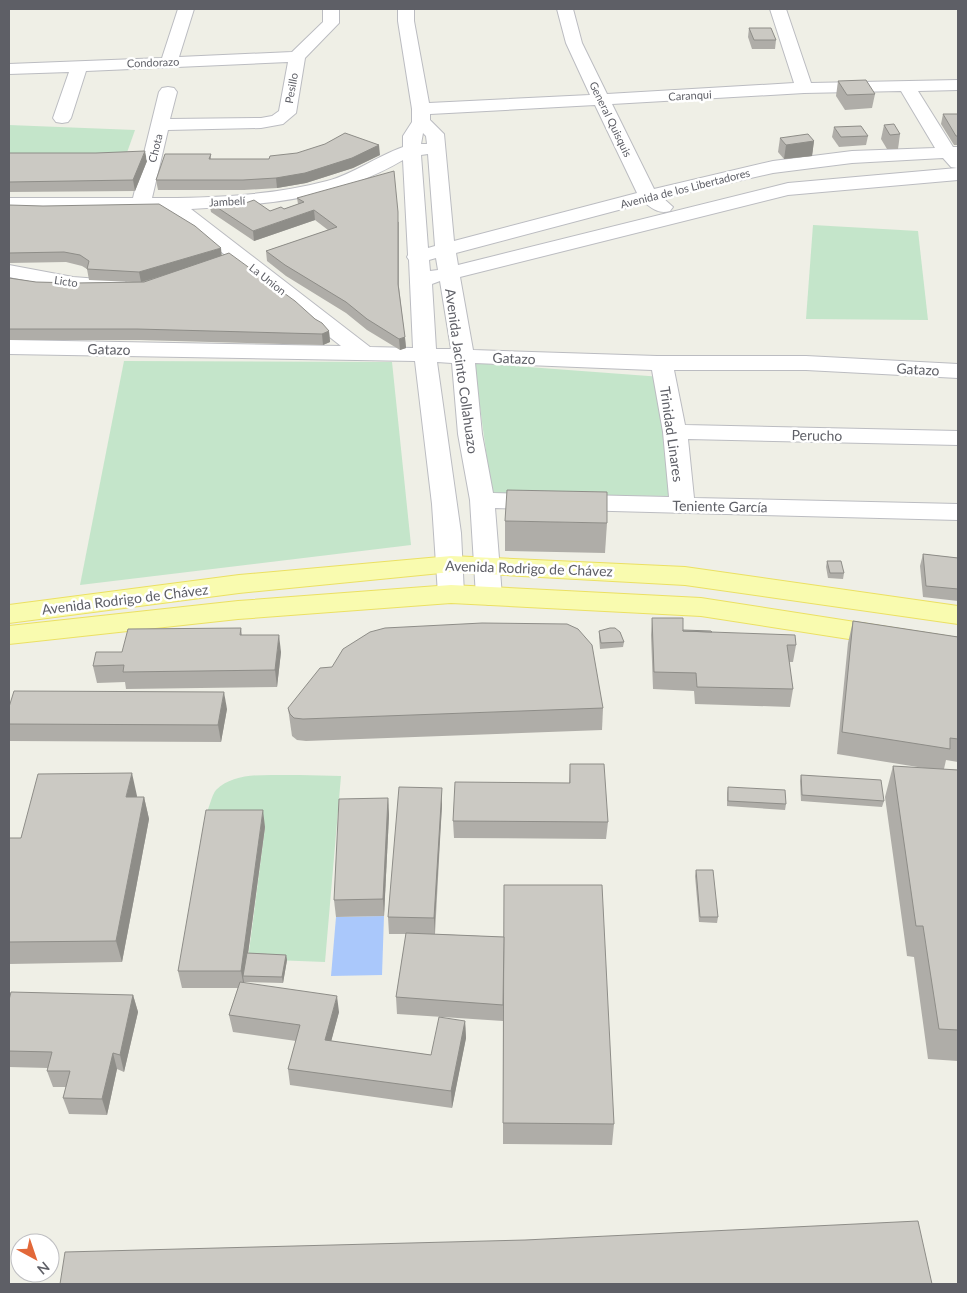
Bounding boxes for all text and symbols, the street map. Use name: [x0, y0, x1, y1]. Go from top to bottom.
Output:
street label: Condorazo: [127, 55, 179, 69]
street label: Pesillo: [282, 72, 300, 104]
street label: General Quisquis: [587, 79, 635, 159]
street label: Caranqui: [668, 87, 712, 103]
street label: Chota: [145, 132, 165, 164]
street label: Avenida de los Libertadores: [619, 166, 751, 210]
street label: Jambelí: [209, 194, 246, 208]
street label: La Union: [247, 261, 289, 297]
street label: Licto: [53, 273, 79, 289]
street label: Avenida Jacinto Collahuazo: [442, 287, 482, 455]
street label: Gatazo: [87, 340, 131, 358]
street label: Gatazo: [492, 349, 536, 367]
street label: Gatazo: [896, 359, 940, 379]
street label: Trinidad Linares: [657, 385, 687, 483]
street label: Perucho: [791, 426, 843, 444]
street label: Teniente García: [672, 497, 768, 515]
street label: Avenida Rodrigo de Chávez: [445, 557, 613, 579]
street label: Avenida Rodrigo de Chávez: [41, 580, 209, 618]
north arrow: [10, 1233, 60, 1283]
text: N: [34, 1258, 53, 1278]

